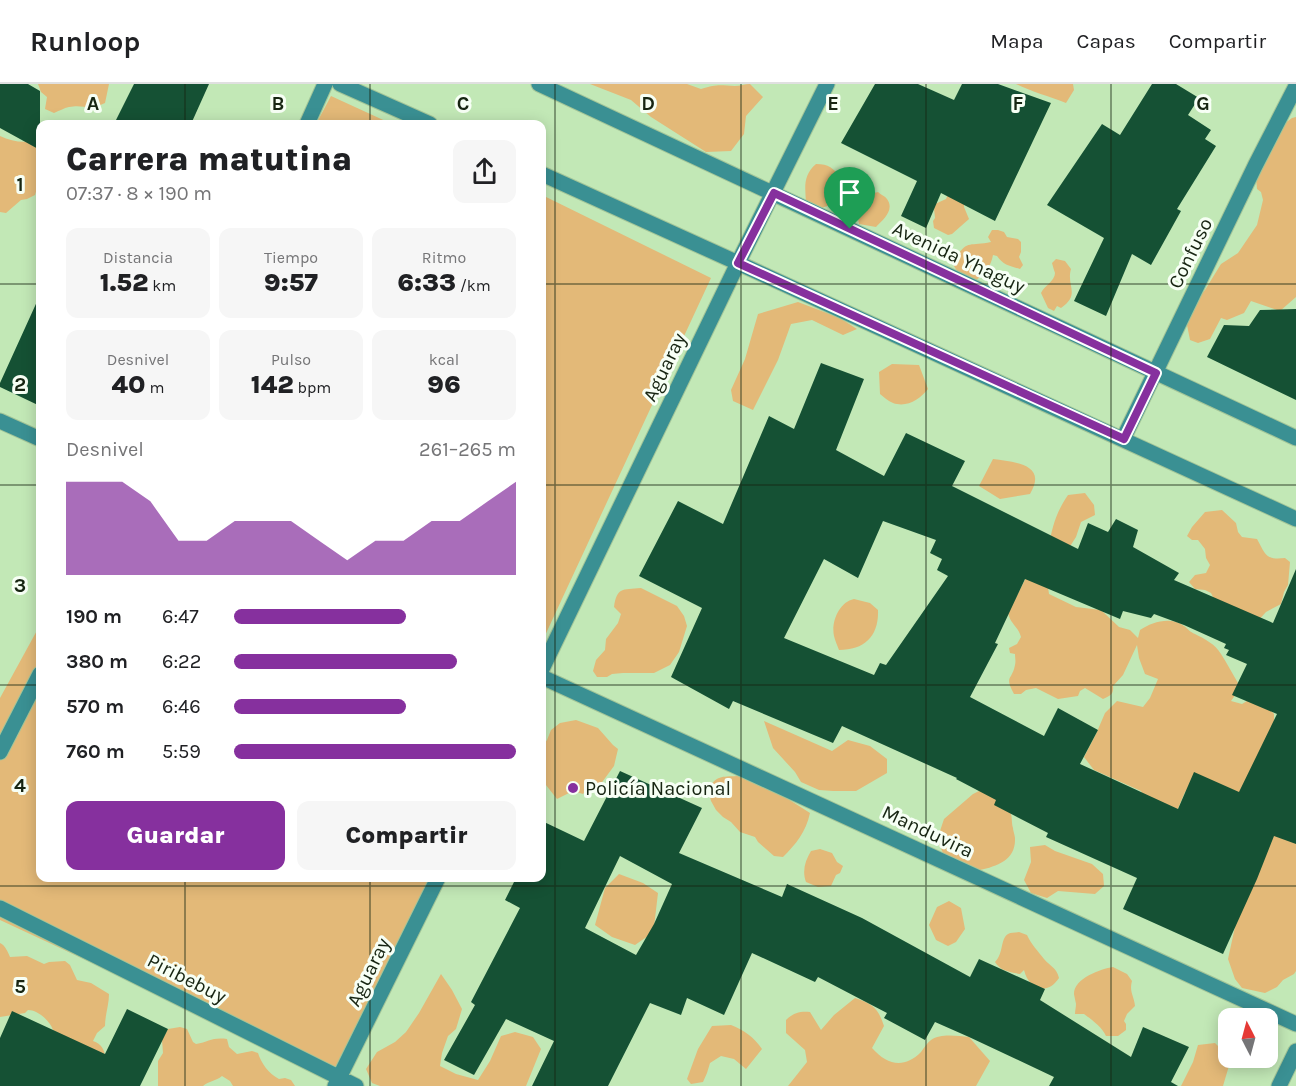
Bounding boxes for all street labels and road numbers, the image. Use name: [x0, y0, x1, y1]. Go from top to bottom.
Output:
street label: Confuso: [1164, 214, 1217, 292]
street label: Avenida Yhaguy: [889, 217, 1029, 298]
street label: Aguaray: [638, 329, 691, 405]
street label: Manduvira: [878, 800, 977, 863]
street label: Aguaray: [342, 934, 395, 1010]
street label: Piribebuy: [143, 949, 230, 1008]

